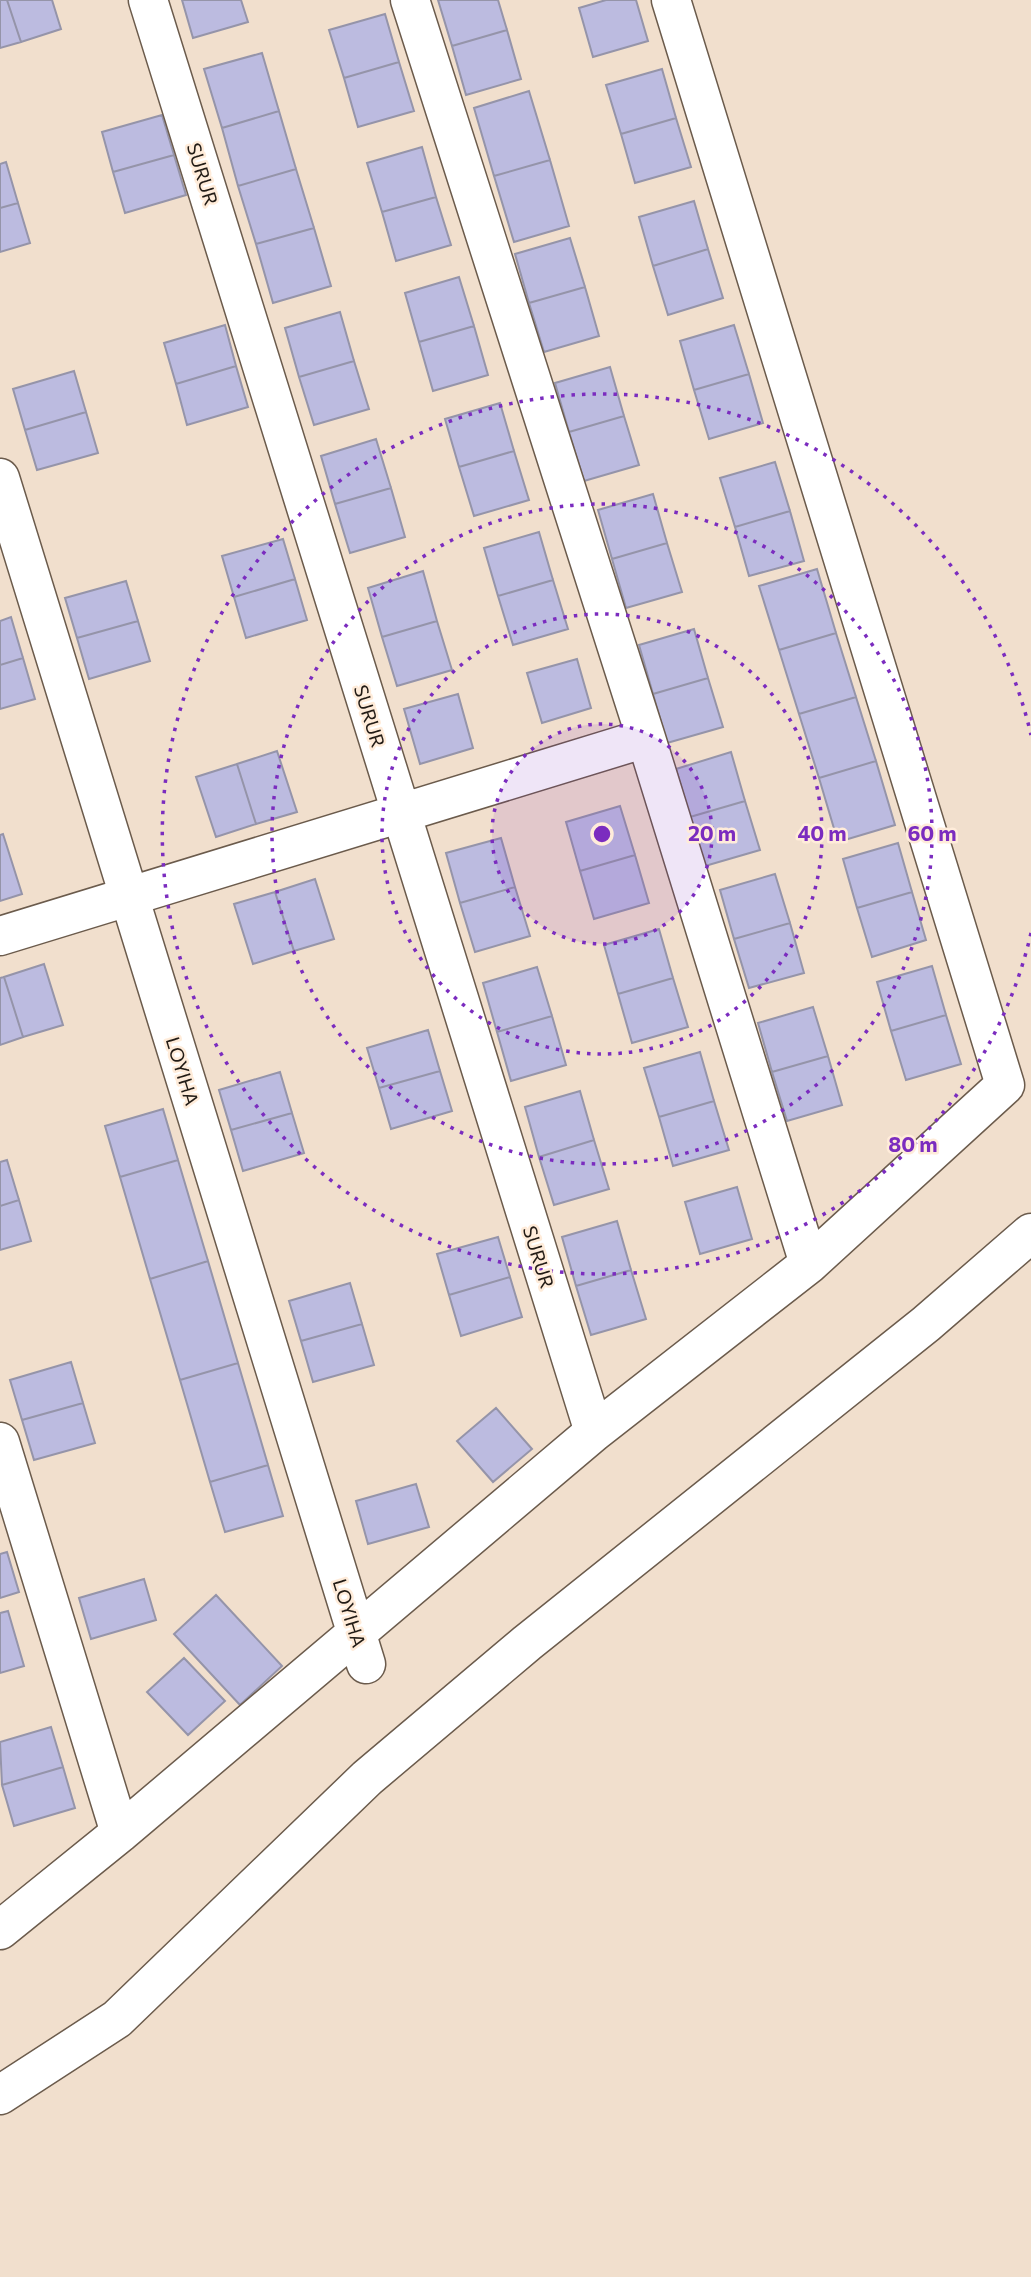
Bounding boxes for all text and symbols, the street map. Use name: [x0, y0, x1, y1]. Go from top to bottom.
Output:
street label: SURUR: [183, 140, 223, 208]
street label: SURUR: [350, 682, 390, 750]
text: 20 m: [688, 820, 736, 845]
text: 40 m: [797, 820, 847, 845]
text: 60 m: [907, 820, 957, 845]
centre of rings: [590, 822, 614, 846]
street label: LOYIHA: [162, 1034, 204, 1108]
text: 80 m: [888, 1131, 938, 1156]
street label: SURUR: [519, 1223, 559, 1291]
street label: LOYIHA: [329, 1576, 371, 1650]

